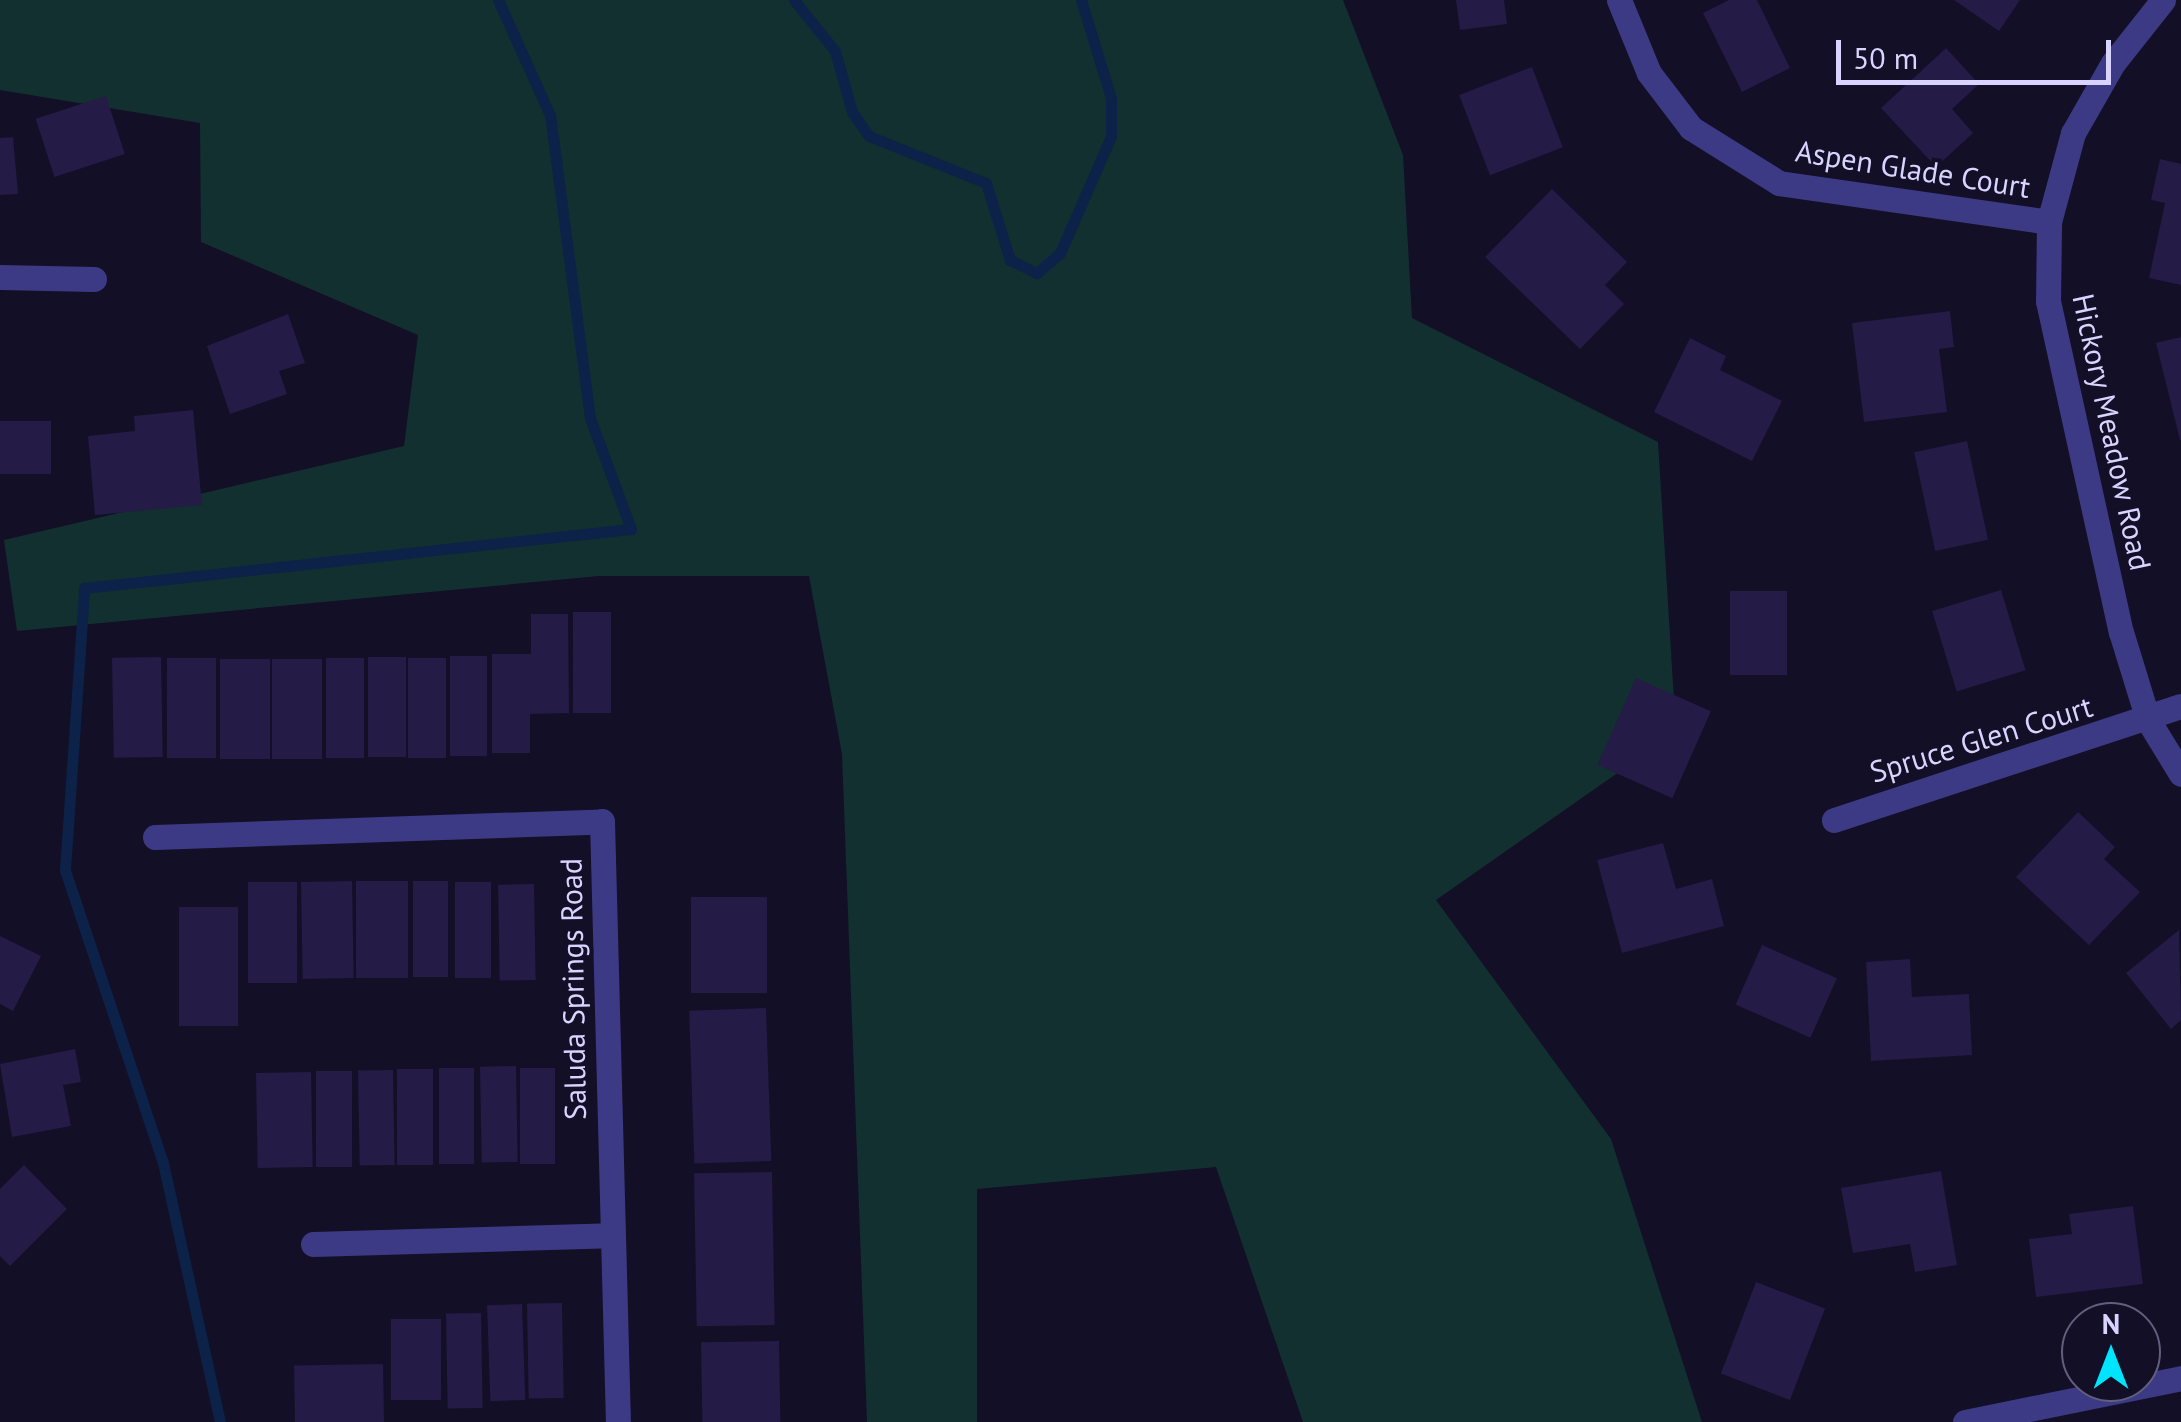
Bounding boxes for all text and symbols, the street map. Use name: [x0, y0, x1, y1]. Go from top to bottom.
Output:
scale bar: [1841, 20, 2116, 82]
text: 50 m: [1853, 38, 1918, 77]
street label: Aspen Glade Court: [1793, 133, 2033, 205]
street label: Hickory Meadow Road: [2065, 290, 2159, 574]
street label: Spruce Glen Court: [1865, 688, 2097, 790]
street label: Saluda Springs Road: [553, 858, 593, 1120]
north arrow: [2061, 1302, 2161, 1402]
text: N: [2102, 1305, 2120, 1342]

